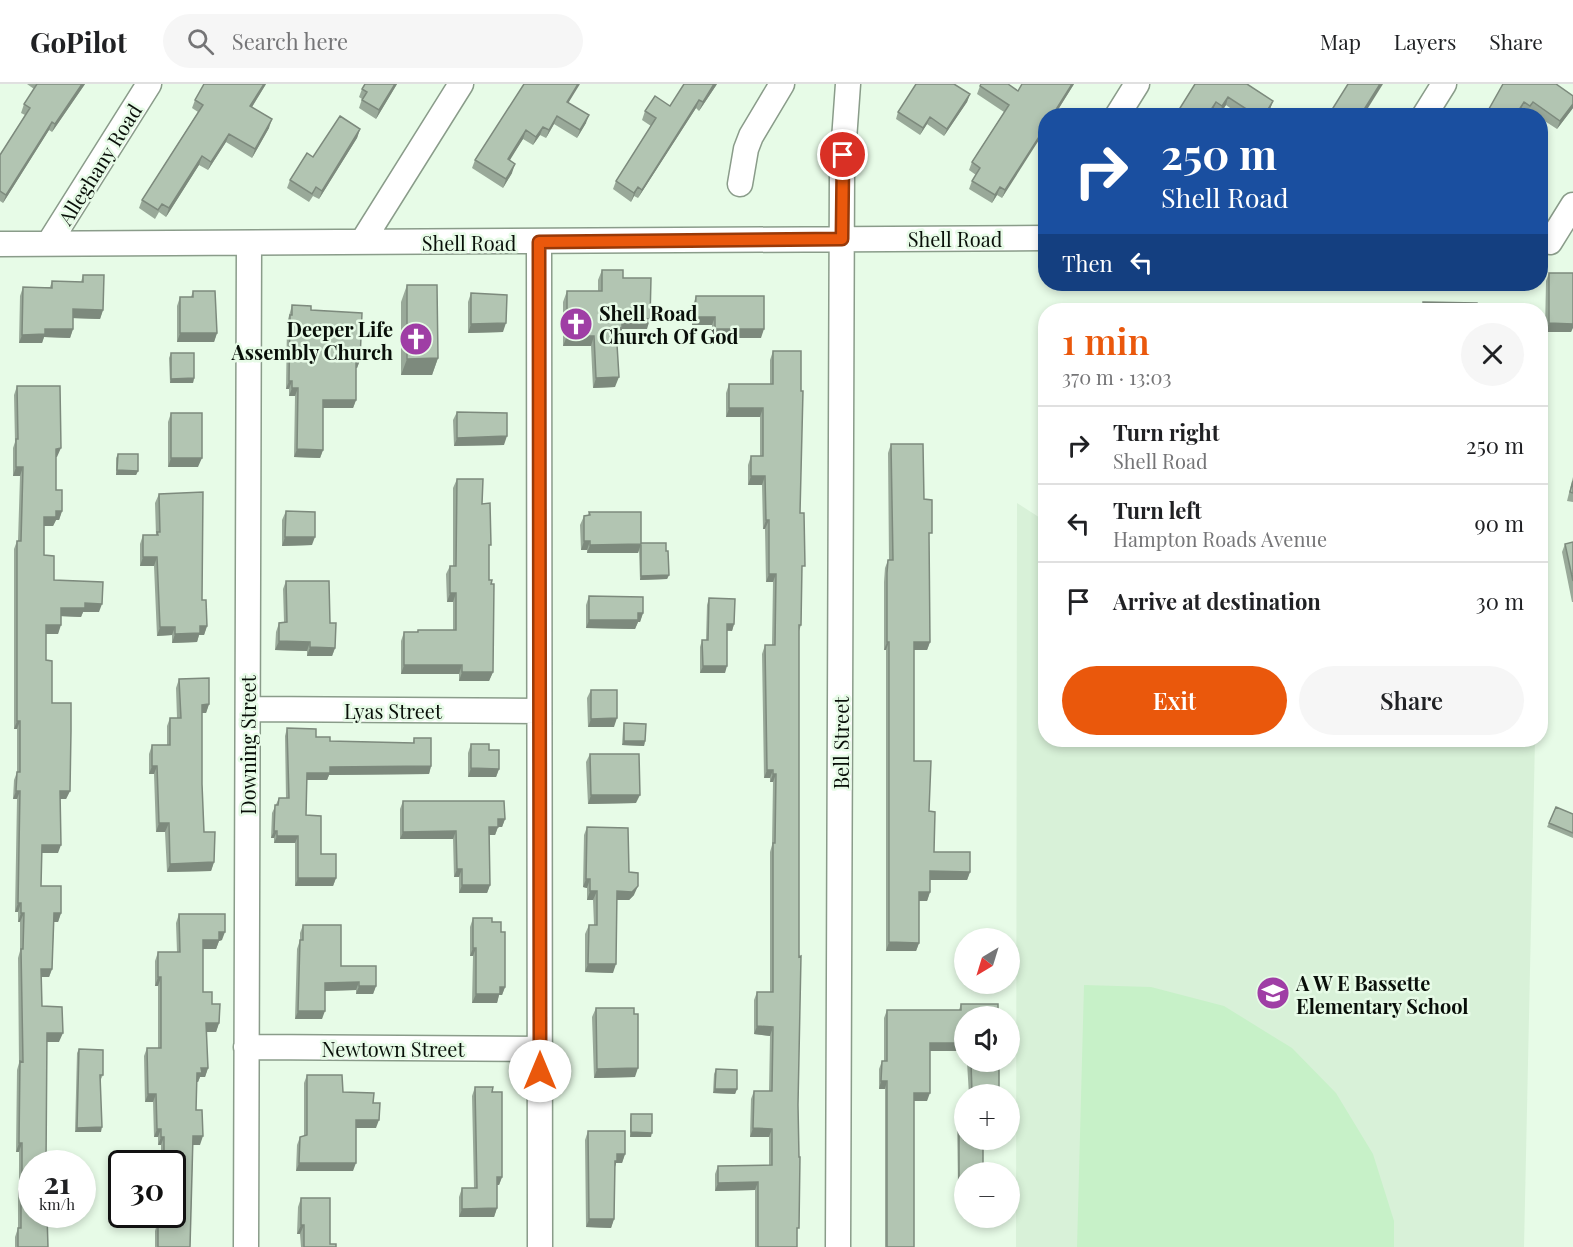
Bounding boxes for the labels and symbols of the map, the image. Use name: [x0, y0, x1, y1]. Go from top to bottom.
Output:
street label: Alleghany Road: [50, 98, 147, 231]
pin: [817, 129, 868, 180]
street label: Shell Road: [908, 225, 1003, 252]
street label: Shell Road: [422, 229, 517, 256]
place label: Shell Road Church Of God: [599, 299, 739, 349]
church icon: Shell Road Church Of God: [558, 306, 594, 342]
place label: Deeper Life Assembly Church: [230, 315, 393, 365]
church icon: Deeper Life Assembly Church: [398, 321, 434, 357]
street label: Downing Street: [234, 674, 261, 815]
street label: Bell Street: [827, 696, 854, 789]
street label: Lyas Street: [344, 697, 443, 724]
north arrow: [954, 928, 1020, 994]
place label: A W E Bassette Elementary School: [1295, 969, 1469, 1019]
school or university icon: A W E Bassette Elementary School: [1255, 975, 1291, 1011]
street label: Newtown Street: [321, 1035, 465, 1062]
position arrow: [508, 1039, 572, 1103]
speed limit sign: 30: [108, 1150, 186, 1228]

